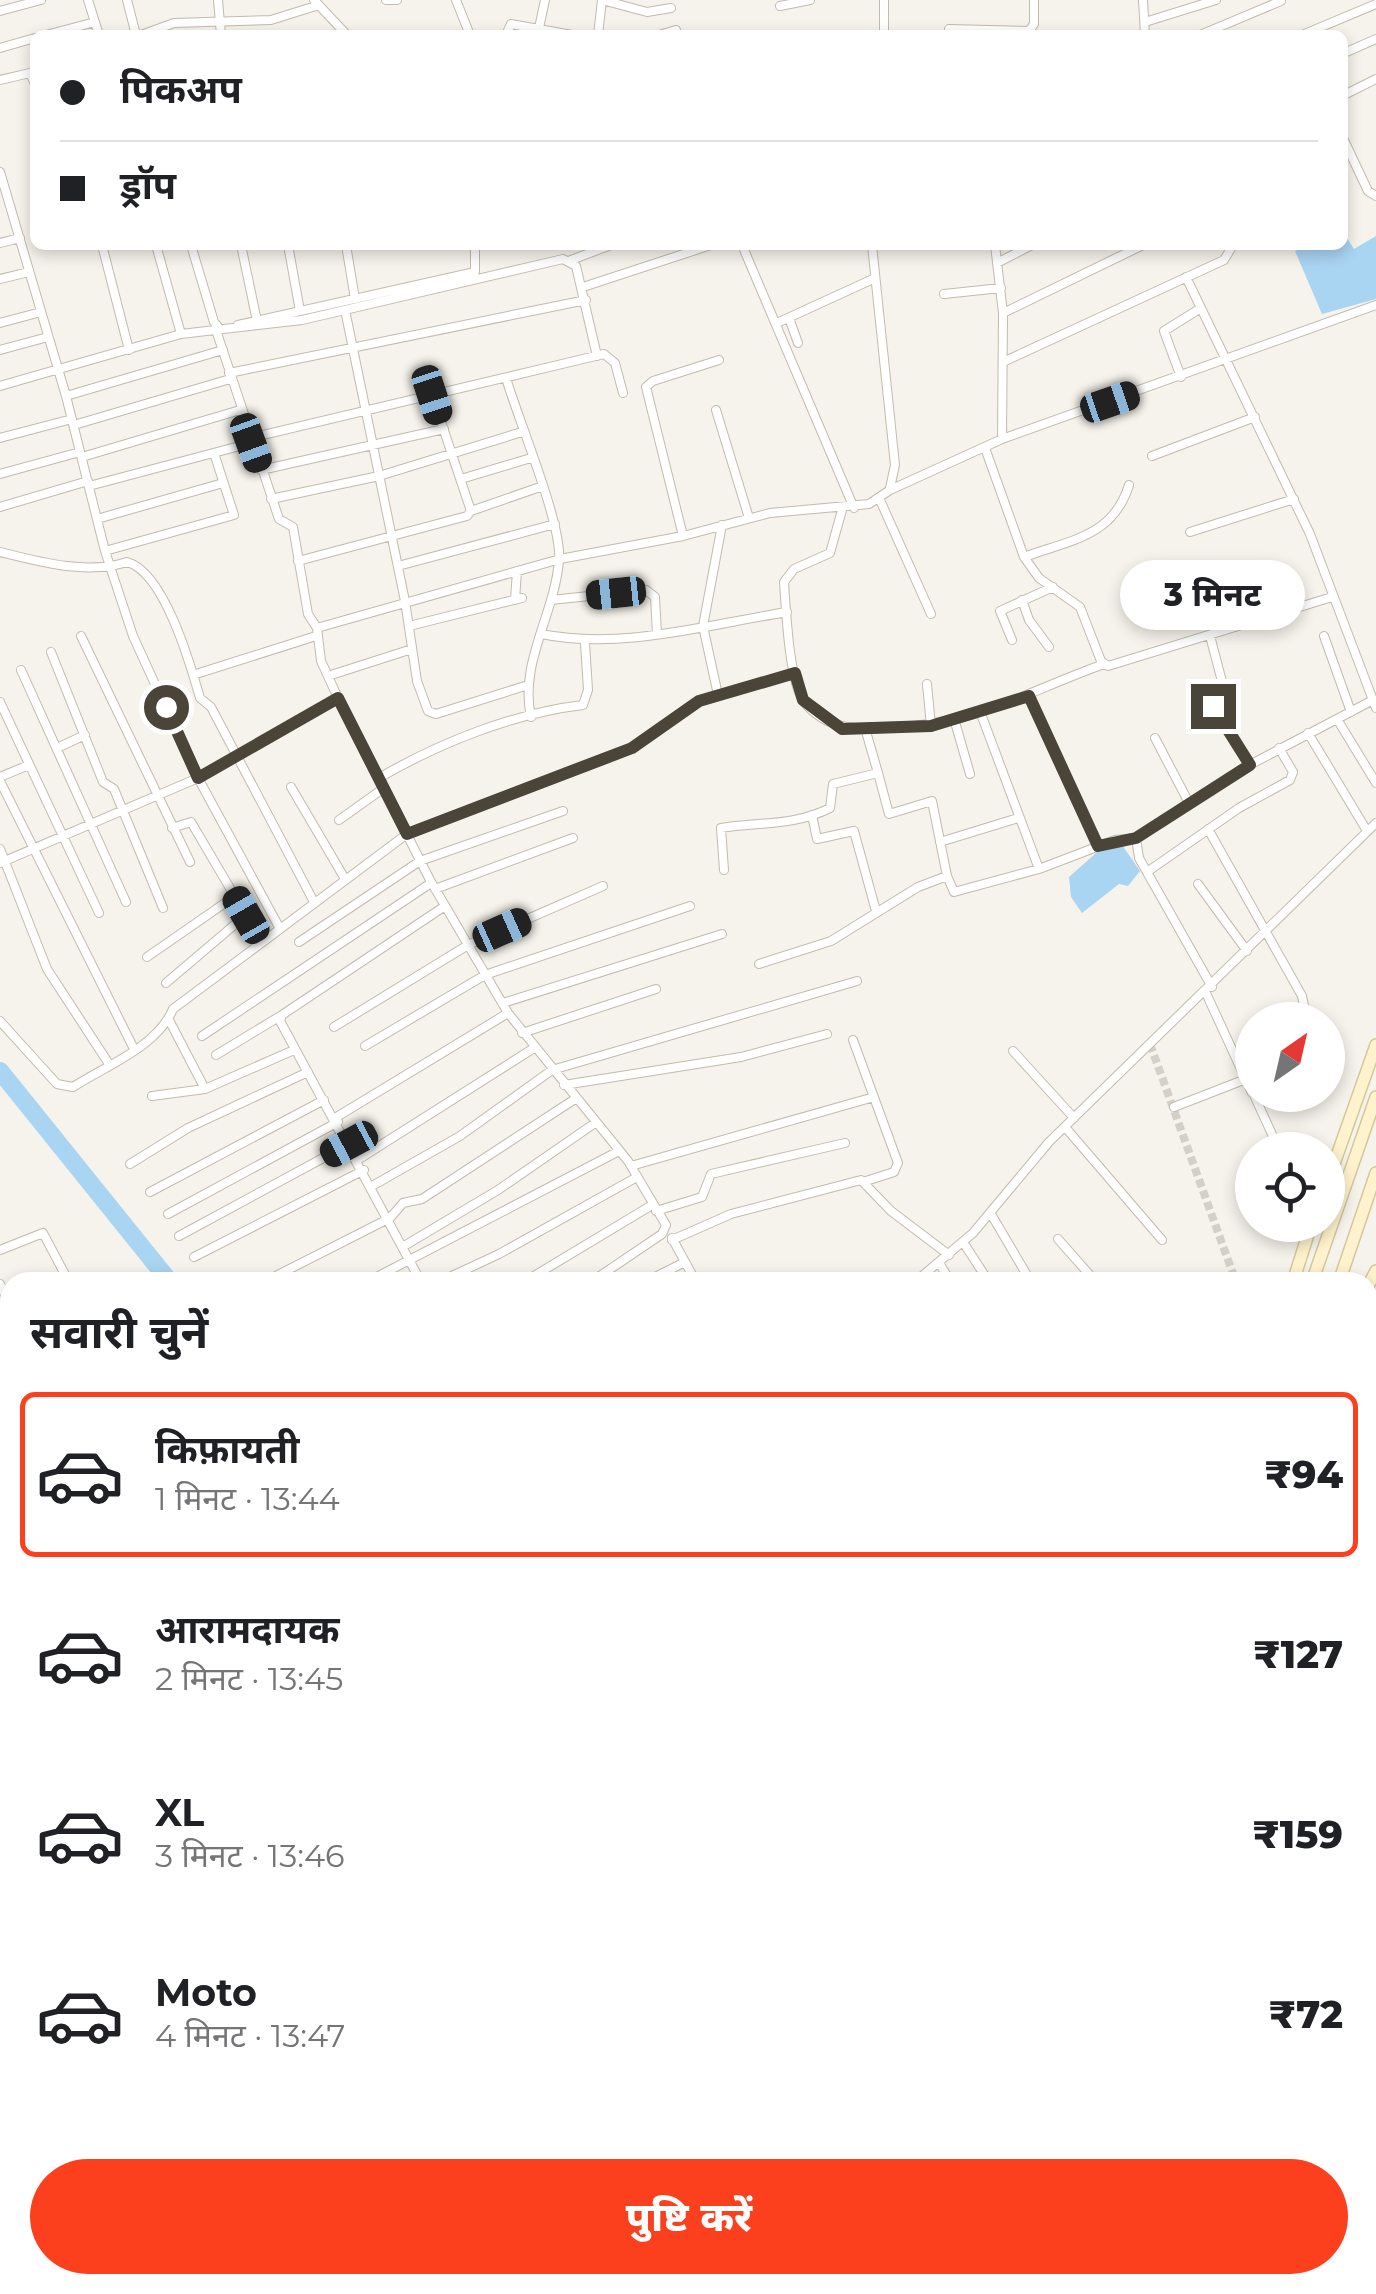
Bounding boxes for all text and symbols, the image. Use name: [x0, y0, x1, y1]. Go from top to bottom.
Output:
text: पिकअप: [120, 66, 242, 113]
text: ड्रॉप: [120, 162, 176, 209]
car: [408, 362, 456, 428]
car: [1077, 378, 1143, 426]
car: [227, 410, 275, 476]
callout: 3 मिनट: [1120, 561, 1306, 631]
car: [585, 575, 647, 611]
text: 3 मिनट: [1164, 575, 1261, 614]
route end: [1191, 684, 1236, 729]
route start: [144, 685, 189, 730]
car: [218, 882, 274, 948]
car: [468, 904, 536, 956]
north arrow: [1235, 1002, 1345, 1112]
map controls: [1235, 1002, 1345, 1242]
car: [315, 1117, 383, 1171]
button: locate: [1235, 1132, 1345, 1242]
text: सवारी चुनें: [30, 1304, 208, 1359]
text: किफ़ायती: [155, 1426, 299, 1473]
icon: car: [35, 1430, 125, 1520]
text: ₹94: [1264, 1451, 1343, 1498]
text: 1 मिनट · 13:44: [155, 1479, 340, 1518]
text: आरामदायक: [155, 1606, 339, 1653]
icon: car: [35, 1610, 125, 1700]
text: ₹127: [1253, 1631, 1343, 1678]
text: 2 मिनट · 13:45: [155, 1659, 343, 1698]
text: XL: [155, 1789, 204, 1836]
icon: car: [35, 1790, 125, 1880]
text: ₹159: [1252, 1811, 1343, 1858]
text: 3 मिनट · 13:46: [155, 1836, 345, 1875]
text: Moto: [155, 1969, 257, 2016]
icon: car: [35, 1970, 125, 2060]
text: ₹72: [1269, 1991, 1343, 2038]
text: 4 मिनट · 13:47: [155, 2016, 345, 2055]
button: पुष्टि करें: [30, 2159, 1348, 2274]

